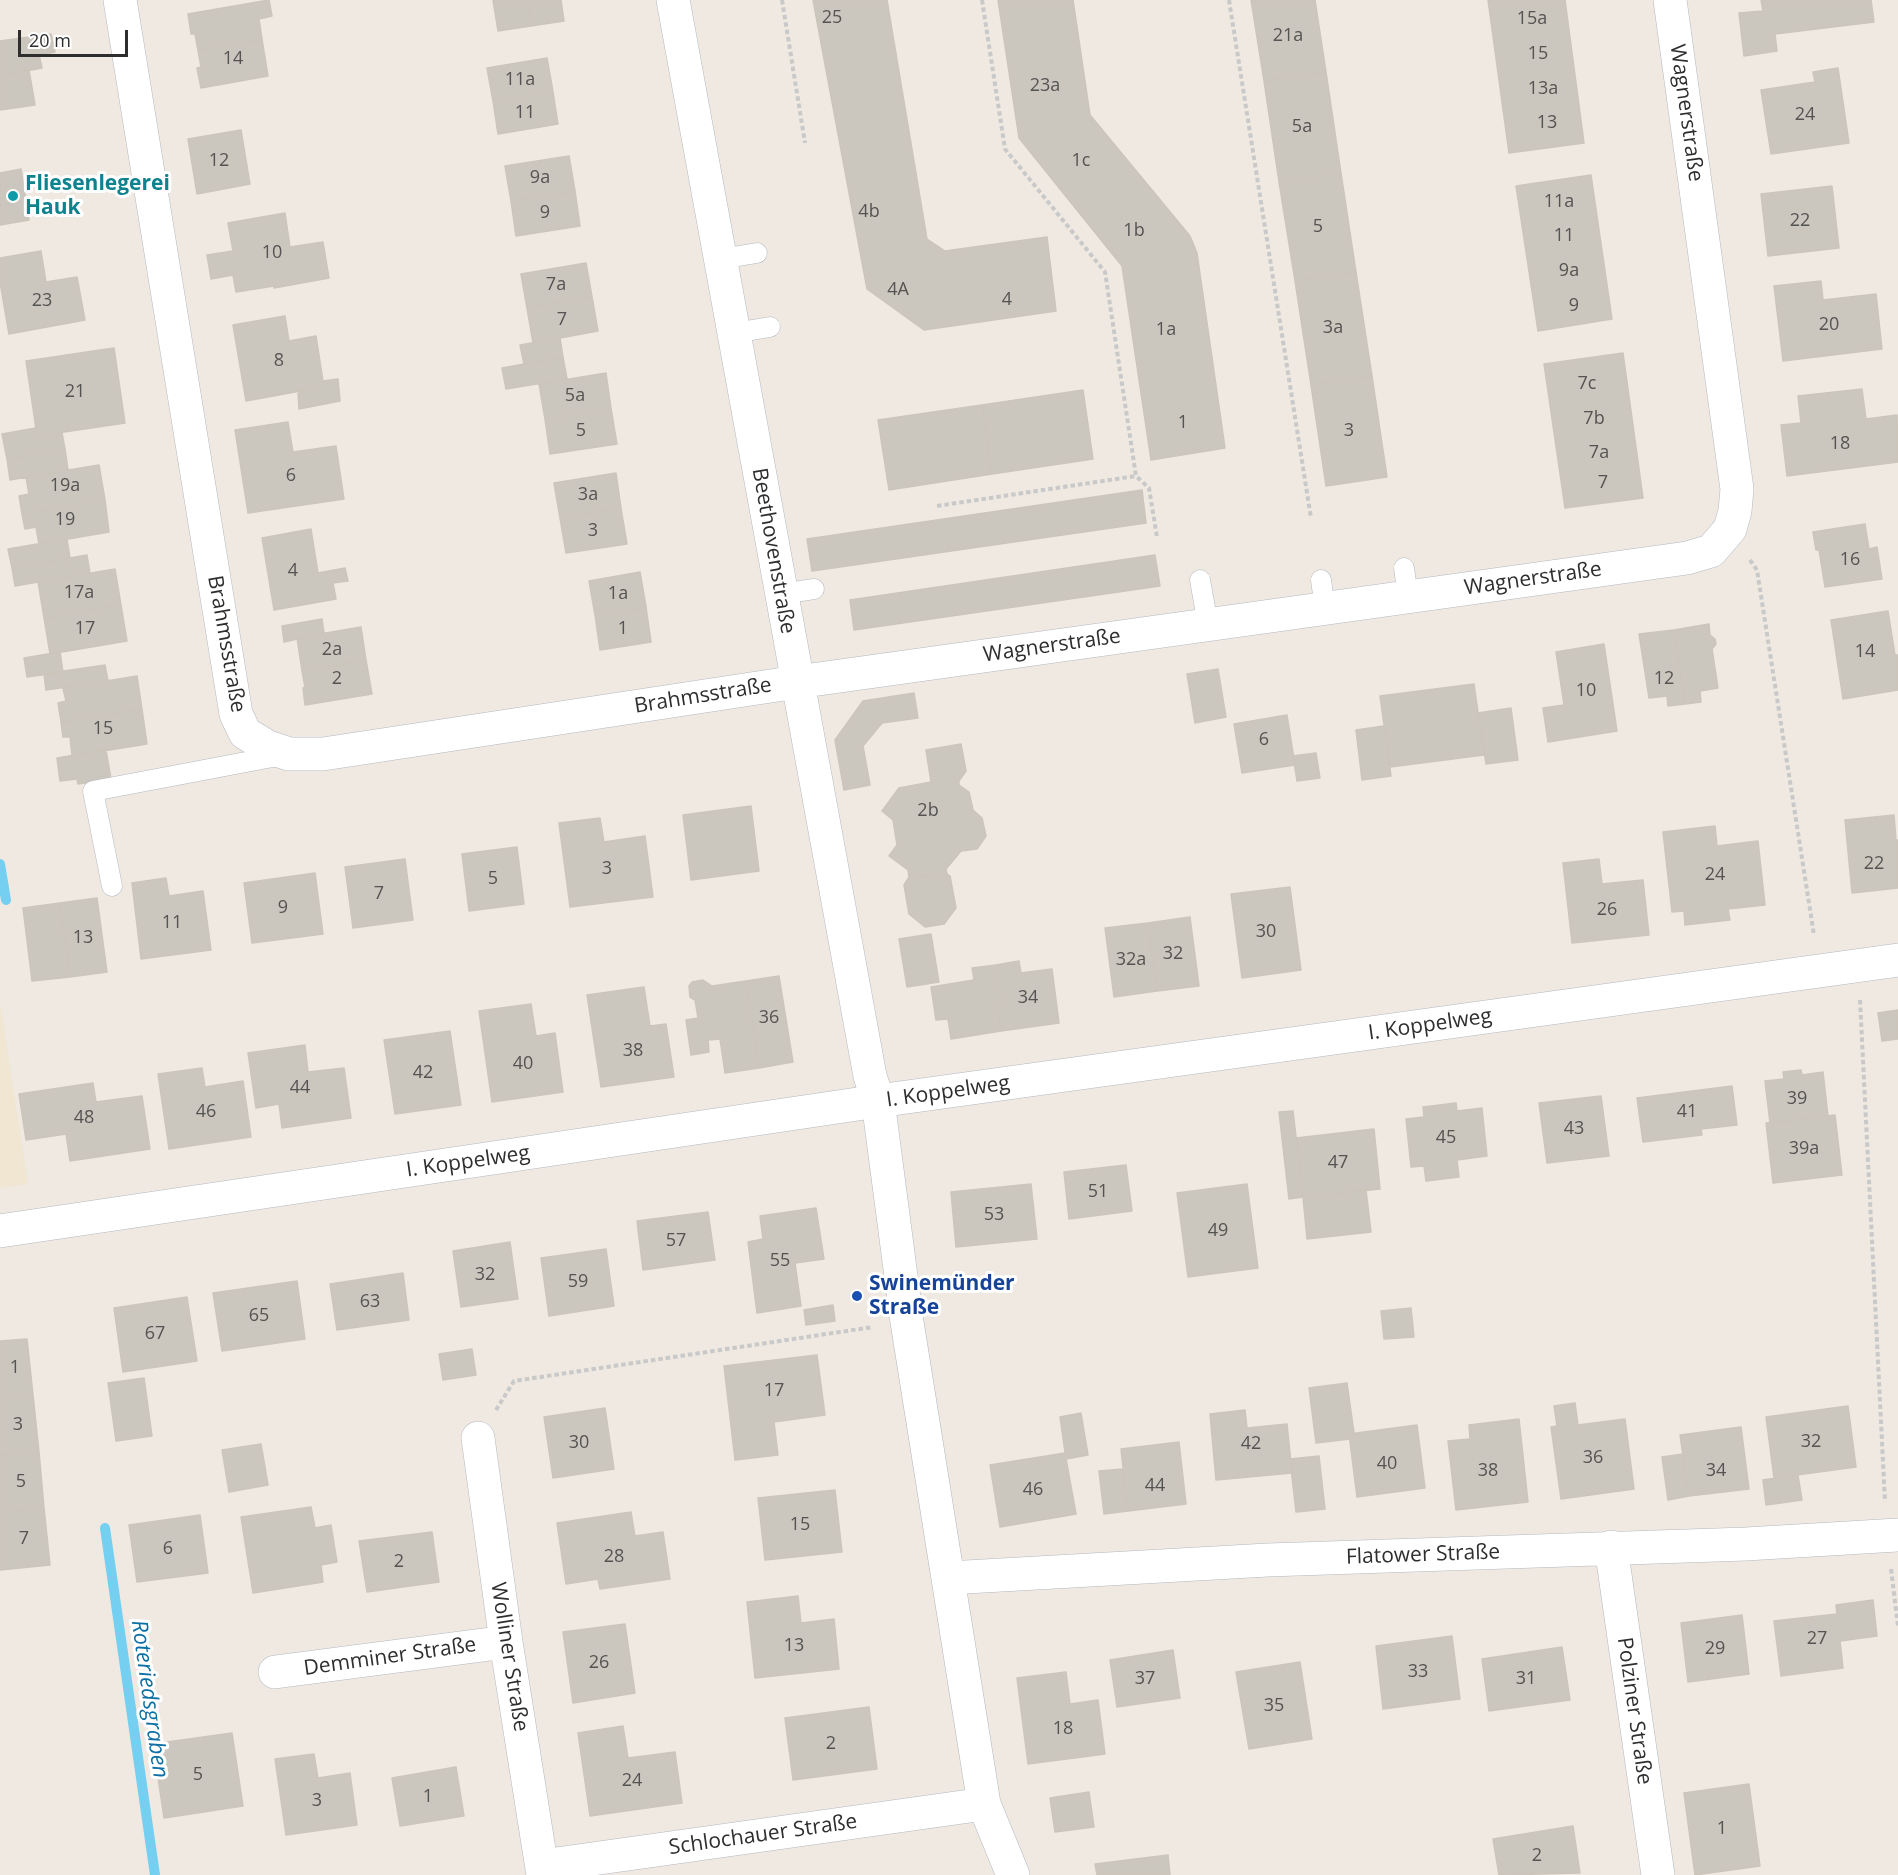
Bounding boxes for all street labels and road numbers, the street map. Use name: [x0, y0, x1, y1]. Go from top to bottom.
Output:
street label: Wagnerstraße: [1664, 43, 1708, 183]
street label: Beethovenstraße: [746, 466, 800, 636]
street label: Wagnerstraße: [1463, 557, 1603, 601]
street label: Brahmsstraße: [202, 573, 250, 715]
street label: Wagnerstraße: [982, 624, 1122, 668]
street label: Brahmsstraße: [633, 673, 773, 719]
street label: I. Koppelweg: [1367, 1004, 1493, 1046]
street label: I. Koppelweg: [885, 1071, 1011, 1113]
street label: I. Koppelweg: [405, 1141, 531, 1183]
street label: Flatower Straße: [1346, 1540, 1500, 1570]
street label: Wolliner Straße: [485, 1581, 533, 1733]
street label: Demminer Straße: [302, 1632, 478, 1682]
street label: Polziner Straße: [1611, 1636, 1657, 1786]
street label: Schlochauer Straße: [667, 1809, 859, 1861]

